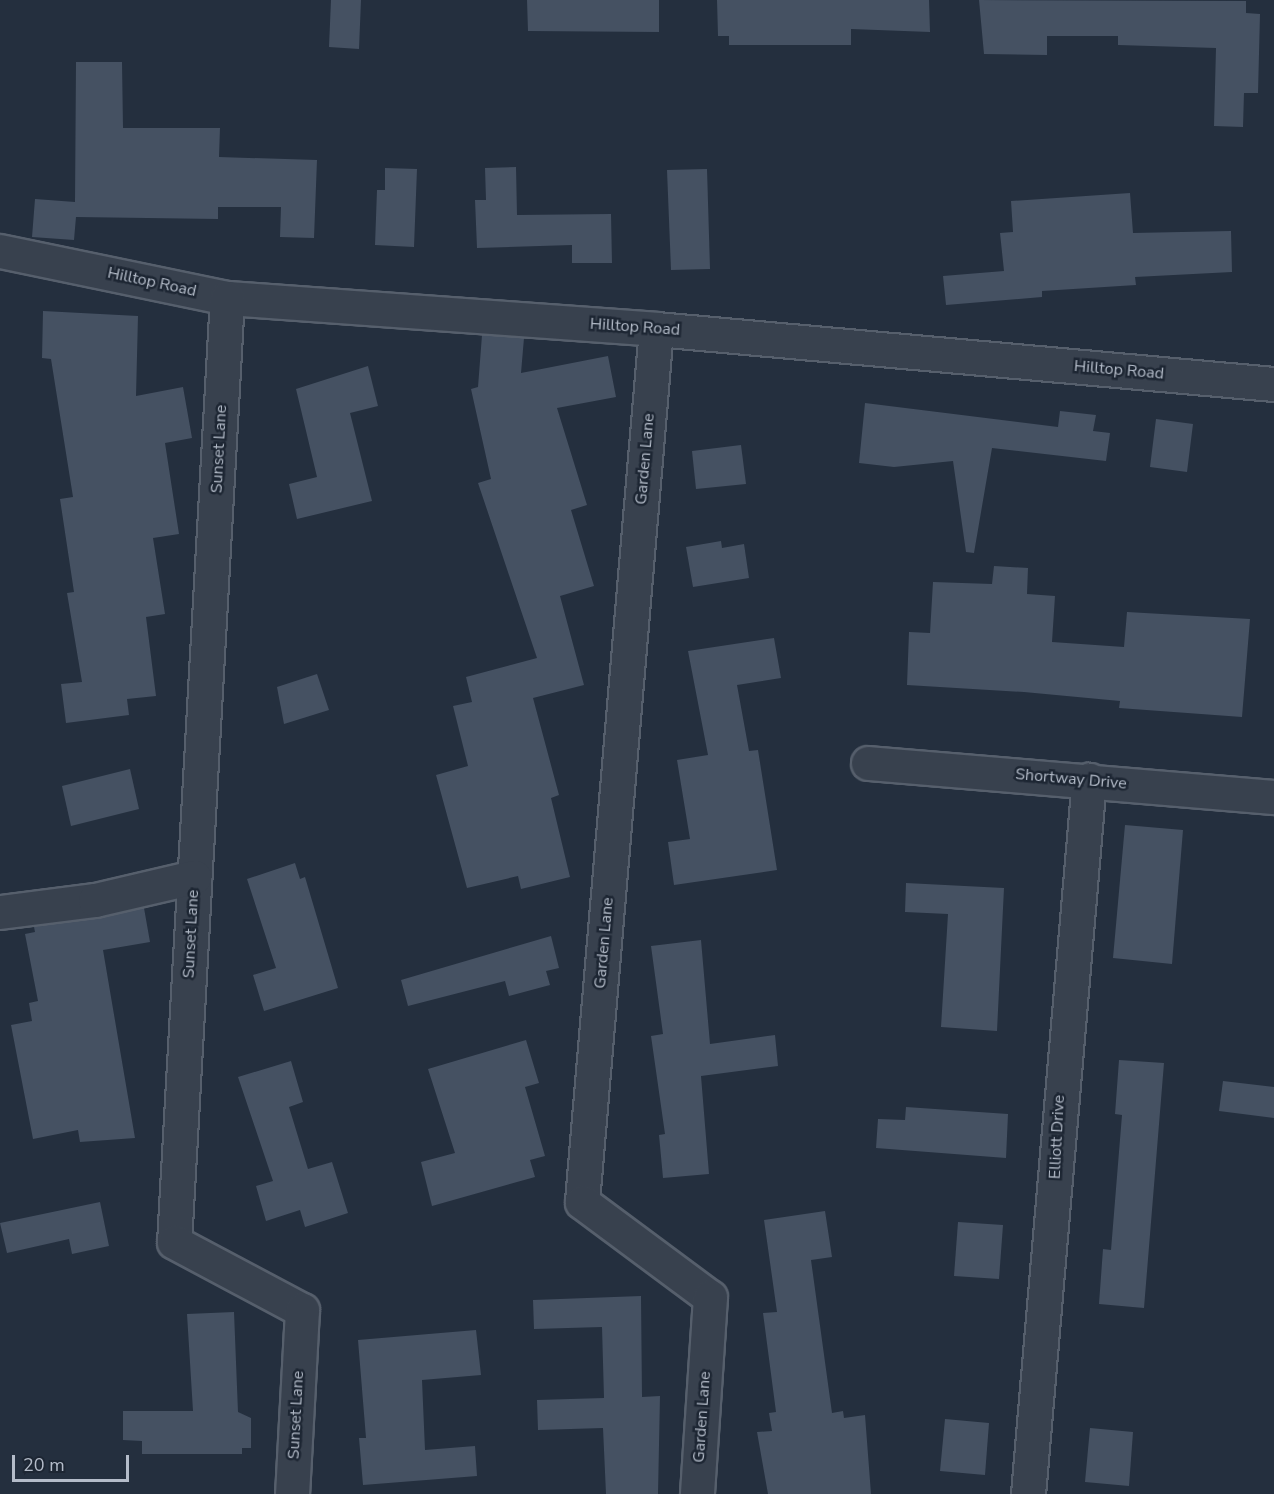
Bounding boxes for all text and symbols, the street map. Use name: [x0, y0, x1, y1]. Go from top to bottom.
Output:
street label: Hilltop Road: [106, 263, 198, 301]
street label: Hilltop Road: [589, 314, 681, 340]
street label: Hilltop Road: [1073, 357, 1165, 383]
street label: Sunset Lane: [207, 404, 231, 494]
street label: Garden Lane: [631, 413, 659, 505]
street label: Shortway Drive: [1015, 765, 1127, 793]
street label: Sunset Lane: [179, 889, 203, 979]
street label: Garden Lane: [590, 897, 618, 989]
street label: Elliott Drive: [1045, 1094, 1069, 1180]
street label: Sunset Lane: [284, 1370, 308, 1460]
street label: Garden Lane: [689, 1371, 715, 1463]
scale bar: [15, 1443, 132, 1481]
text: 20 m: [23, 1453, 65, 1477]

